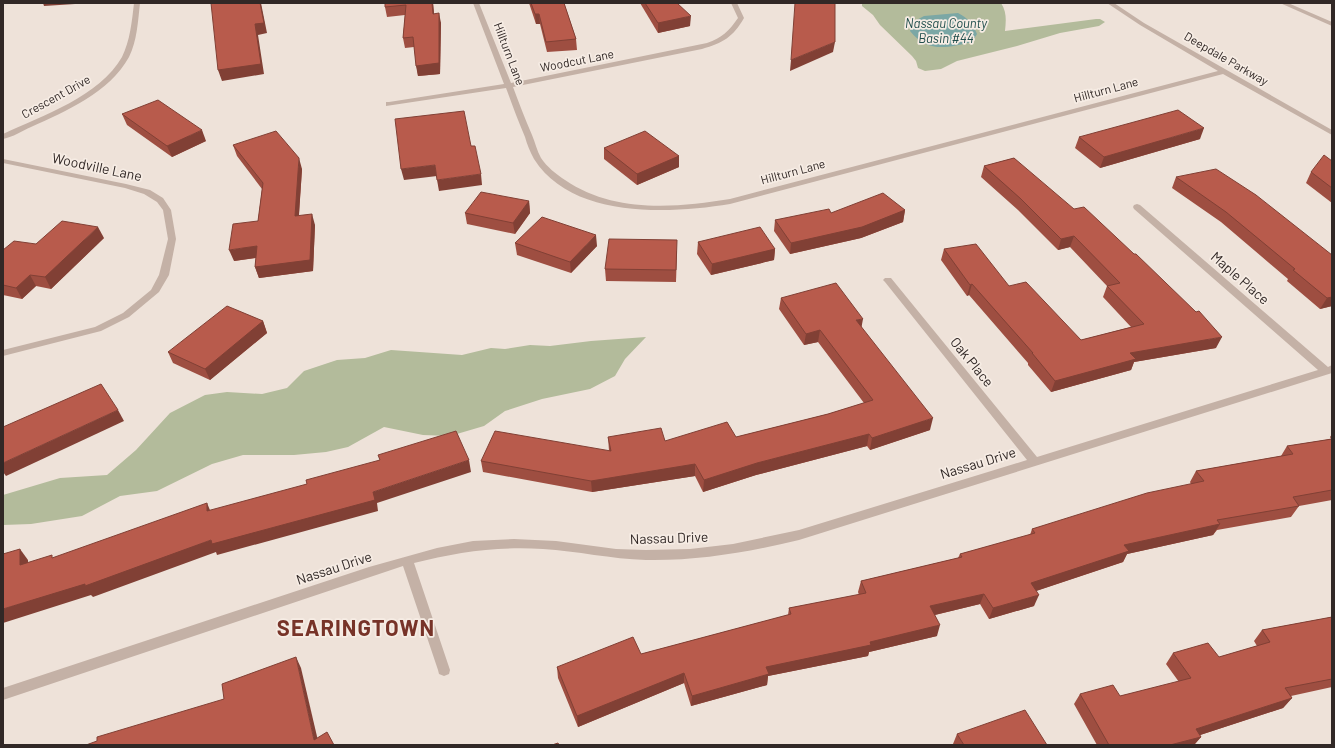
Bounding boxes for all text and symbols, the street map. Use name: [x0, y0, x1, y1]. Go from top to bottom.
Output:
water label: Nassau County Basin #44: [905, 15, 988, 46]
street label: Hillturn Lane: [492, 20, 528, 87]
street label: Deepdale Parkway: [1182, 28, 1271, 88]
street label: Woodcut Lane: [539, 46, 615, 74]
street label: Crescent Drive: [19, 72, 92, 121]
street label: Hillturn Lane: [1072, 74, 1140, 104]
street label: Woodville Lane: [51, 149, 144, 184]
street label: Hillturn Lane: [759, 156, 827, 186]
street label: Maple Place: [1208, 248, 1273, 308]
street label: Oak Place: [947, 333, 998, 390]
street label: Nassau Drive: [938, 443, 1018, 482]
street label: Nassau Drive: [629, 528, 709, 547]
street label: Nassau Drive: [294, 547, 374, 588]
district label: SEARINGTOWN: [277, 614, 435, 640]

